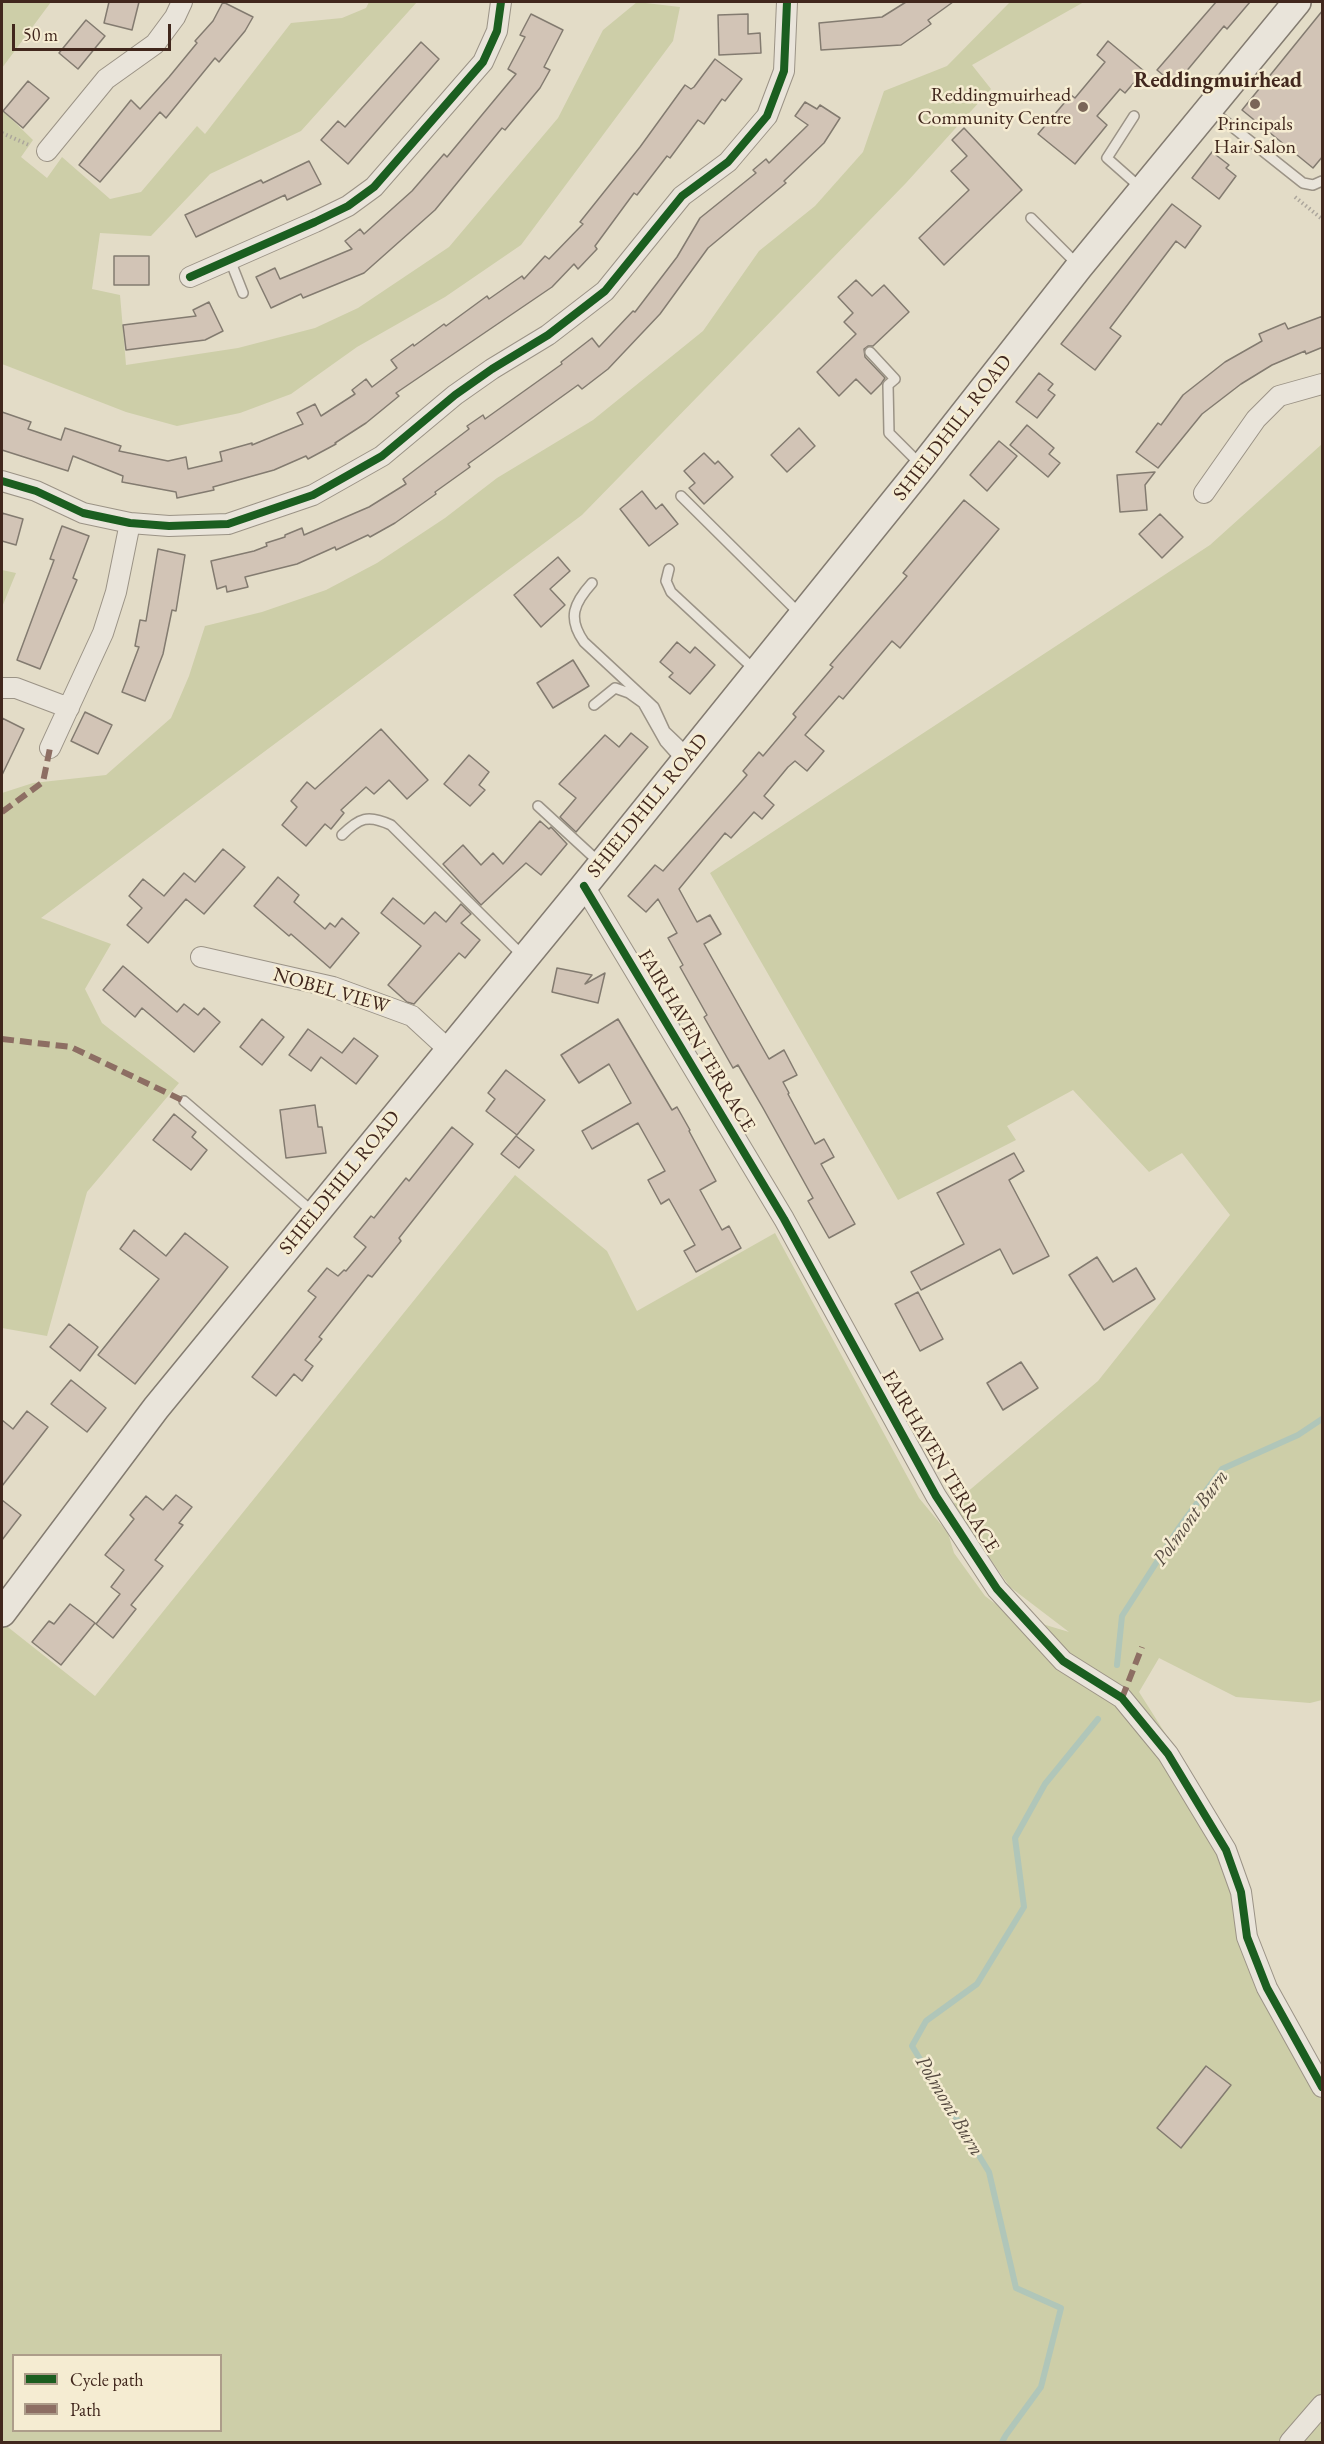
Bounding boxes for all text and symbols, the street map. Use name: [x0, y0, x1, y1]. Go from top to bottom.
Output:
scale bar: [15, 12, 174, 50]
text: 50 m: [23, 23, 58, 46]
district label: Reddingmuirhead: [1134, 68, 1302, 94]
place label: Reddingmuirhead Community Centre: [917, 84, 1071, 131]
marker: Principals Hair Salon: [1248, 97, 1262, 111]
marker: Reddingmuirhead Community Centre: [1076, 100, 1090, 114]
place label: Principals Hair Salon: [1214, 113, 1296, 160]
street label: SHIELDHILL ROAD: [889, 350, 1017, 506]
street label: SHIELDHILL ROAD: [582, 729, 714, 883]
street label: FAIRHAVEN TERRACE: [632, 946, 760, 1136]
street label: NOBEL VIEW: [270, 963, 392, 1019]
street label: SHIELDHILL ROAD: [274, 1106, 406, 1260]
street label: FAIRHAVEN TERRACE: [876, 1367, 1004, 1557]
water label: Polmont Burn: [1148, 1465, 1234, 1571]
water label: Polmont Burn: [909, 2051, 989, 2161]
legend: [12, 2354, 222, 2432]
text: Cycle path: [70, 2368, 144, 2391]
text: Path: [70, 2398, 101, 2421]

